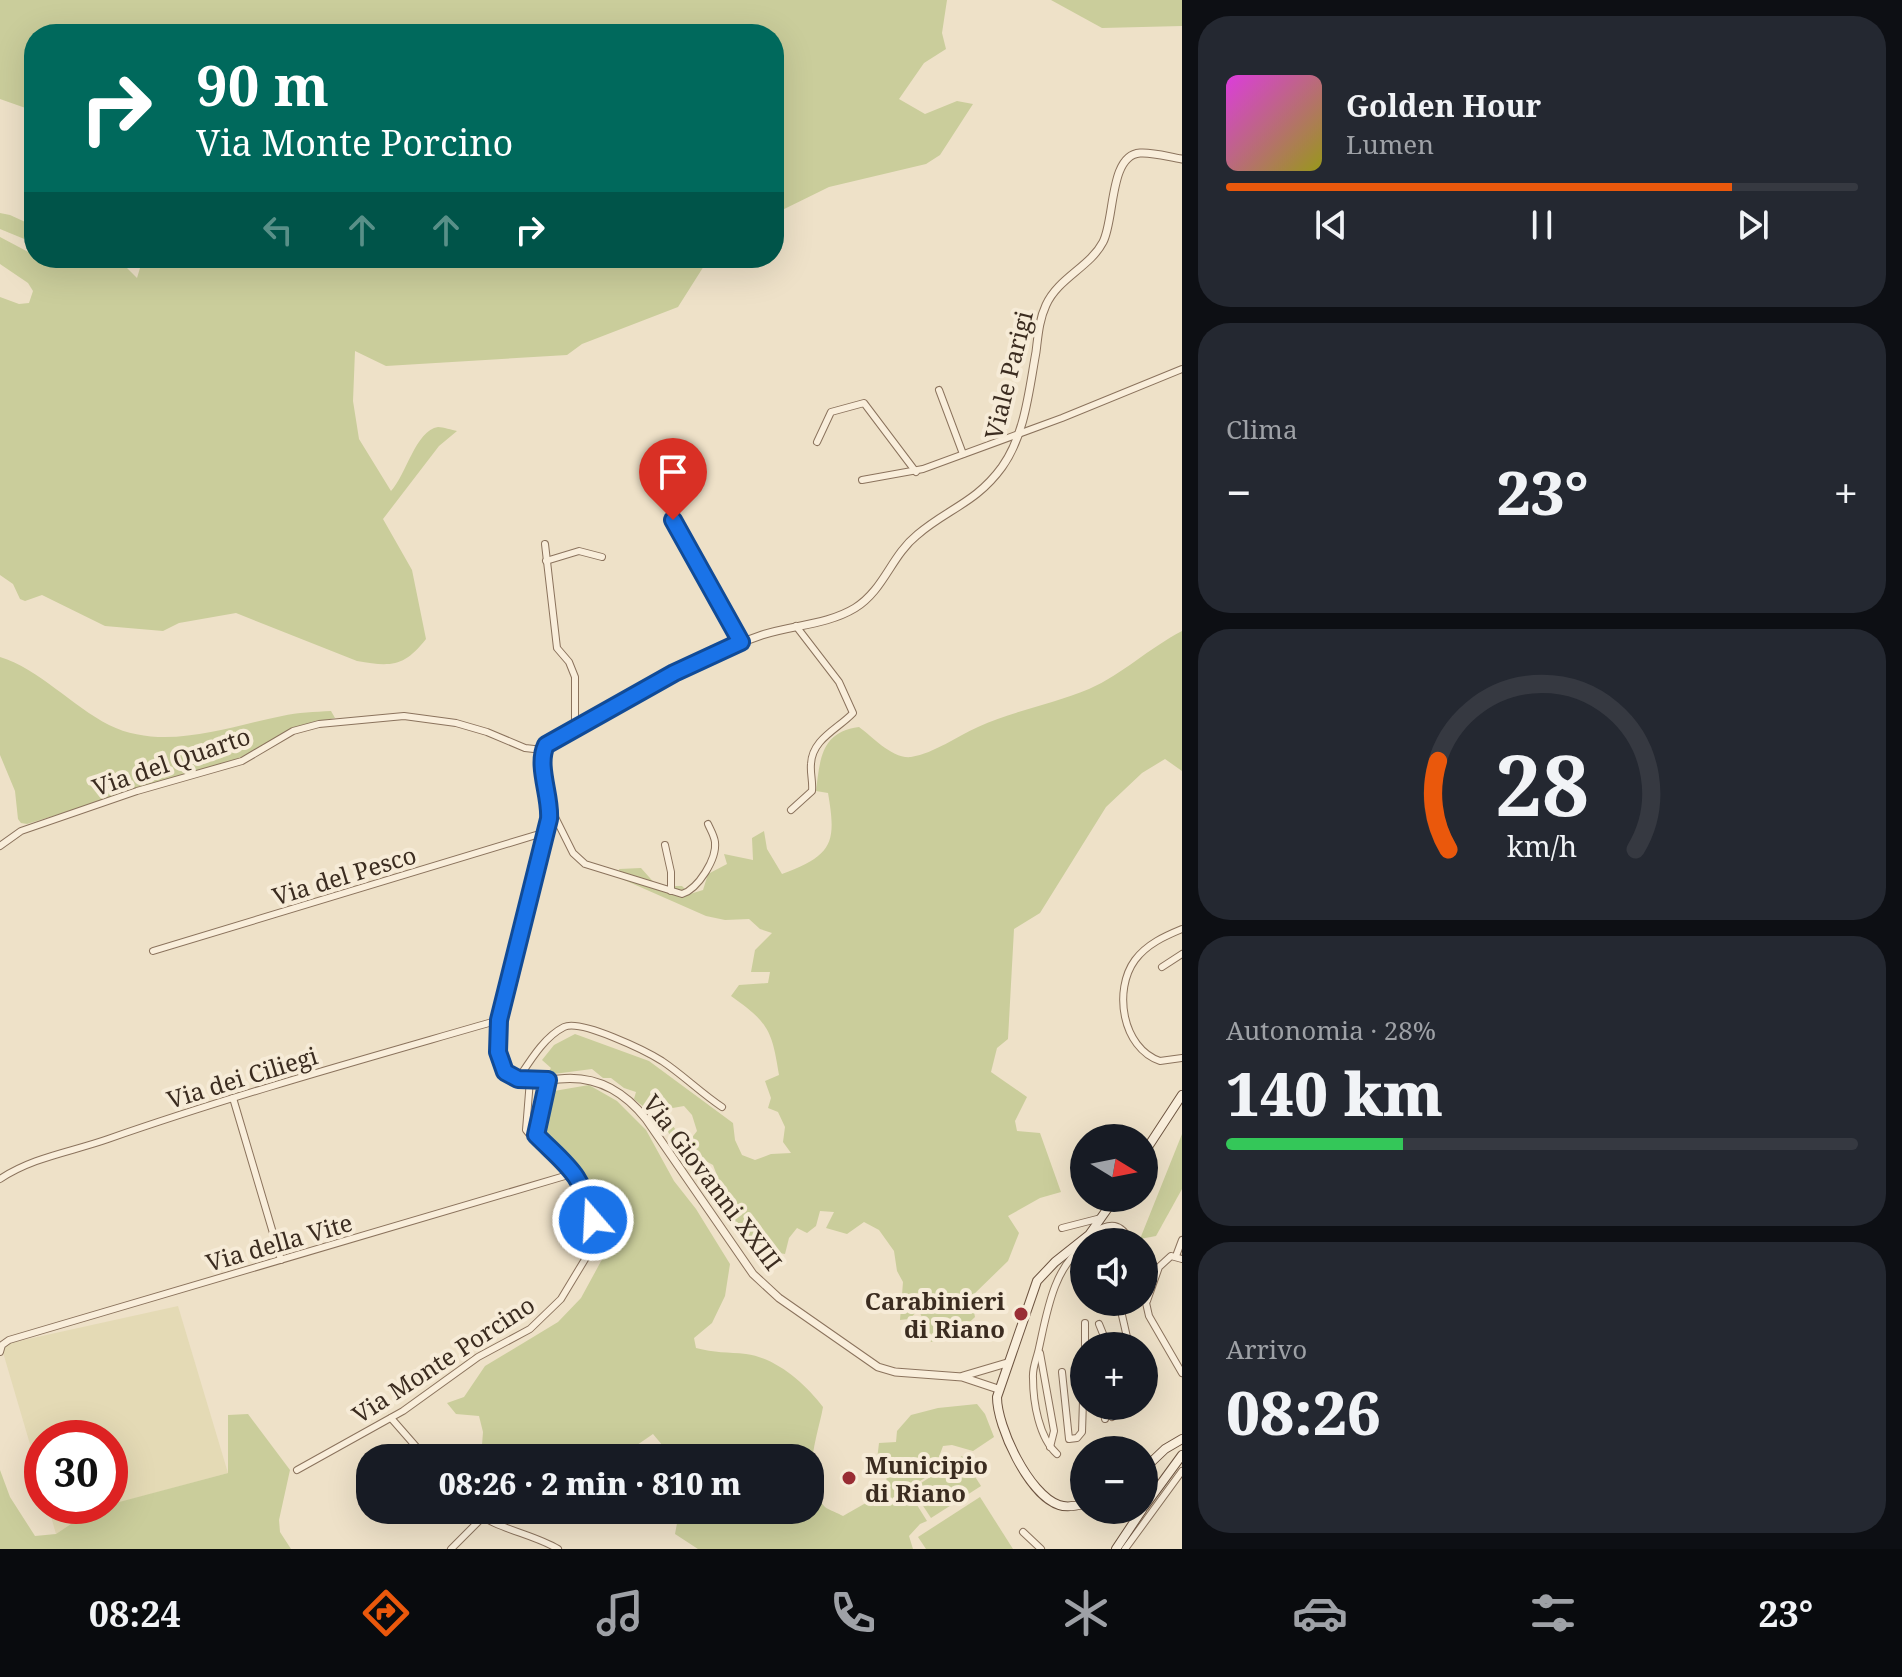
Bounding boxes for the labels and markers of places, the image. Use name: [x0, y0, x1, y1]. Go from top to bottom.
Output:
pin: [639, 438, 707, 520]
place label: Carabinieri di Riano: [865, 1284, 1006, 1345]
marker: Carabinieri di Riano: [1012, 1305, 1030, 1323]
place label: Municipio di Riano: [865, 1448, 988, 1509]
marker: Municipio di Riano: [840, 1469, 858, 1487]

